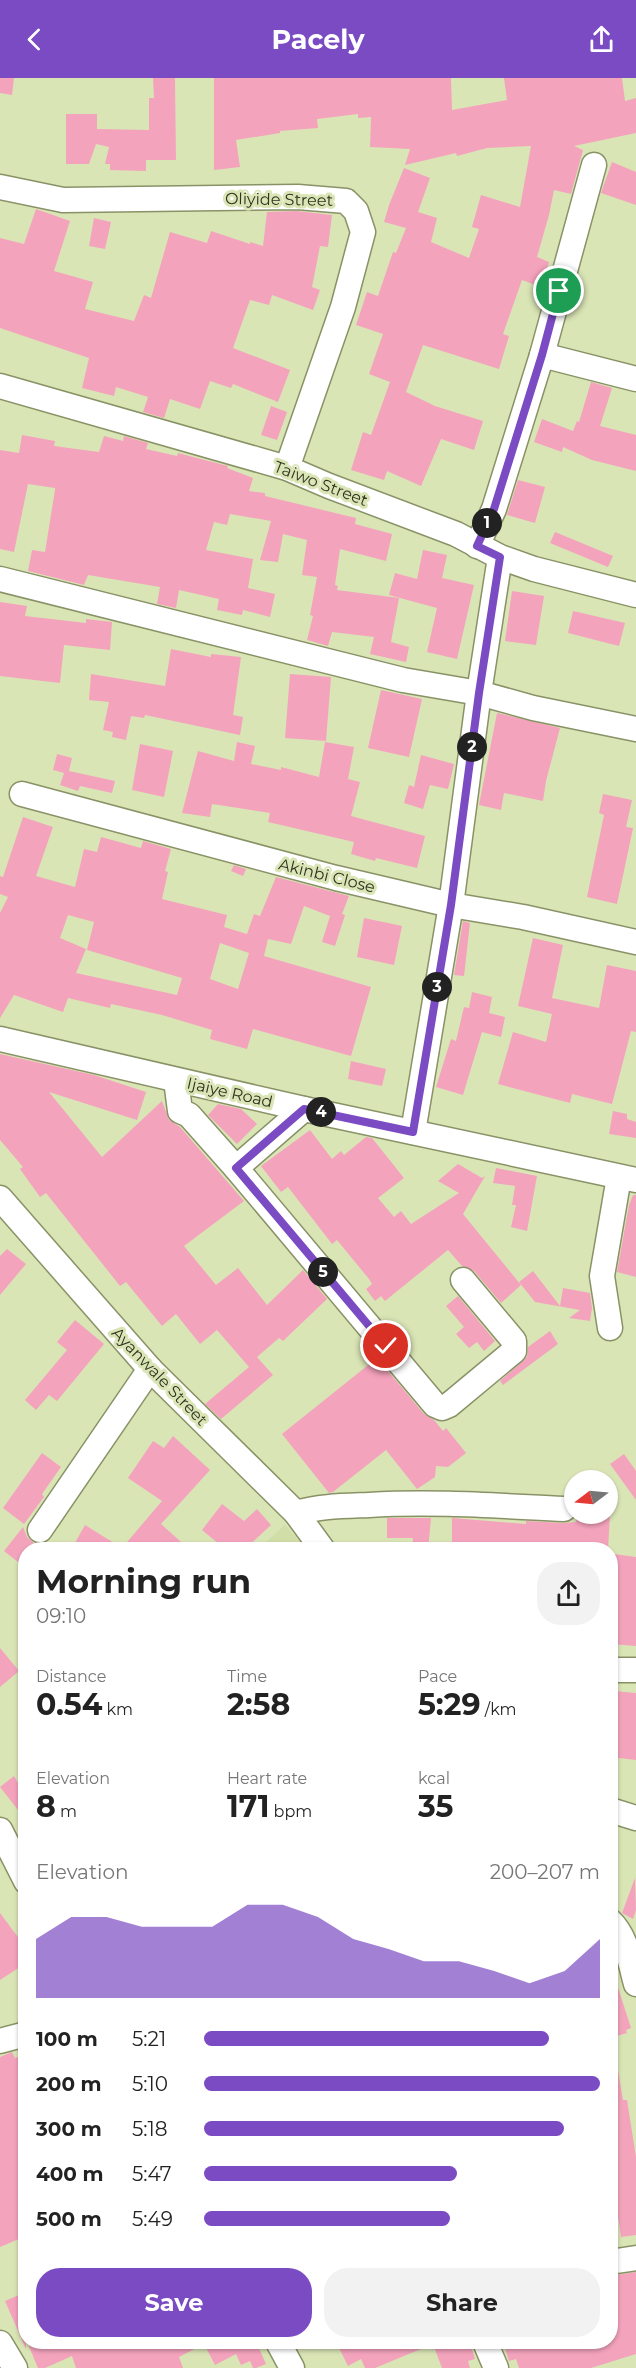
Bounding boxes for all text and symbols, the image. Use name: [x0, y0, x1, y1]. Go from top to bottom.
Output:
icon: back: [18, 23, 51, 56]
text: Pacely: [271, 23, 365, 56]
icon: share: [585, 23, 618, 56]
street label: Oliyide Street: [225, 189, 334, 210]
pin: [533, 265, 584, 316]
icon: arrive: [542, 274, 575, 307]
street label: Taiwo Street: [271, 457, 371, 510]
pin: 1: [472, 508, 502, 538]
text: 1: [484, 513, 490, 532]
pin: 2: [457, 732, 487, 762]
text: 2: [467, 737, 477, 756]
street label: Akinbi Close: [277, 854, 377, 897]
pin: 3: [422, 972, 452, 1002]
text: 3: [432, 977, 442, 996]
street label: Ijaiye Road: [185, 1073, 275, 1112]
pin: 4: [306, 1097, 336, 1127]
text: 4: [315, 1102, 327, 1121]
pin: 5: [308, 1257, 338, 1287]
text: 5: [318, 1262, 328, 1281]
pin: [360, 1320, 411, 1371]
street label: Ayanwale Street: [108, 1323, 212, 1430]
icon: check: [369, 1329, 402, 1362]
north arrow: [564, 1470, 618, 1524]
map controls: [564, 1470, 618, 1524]
text: Morning run: [36, 1561, 251, 1601]
button: share: [537, 1562, 600, 1625]
text: 09:10: [36, 1604, 86, 1628]
text: Distance: [36, 1667, 106, 1686]
text: Time: [227, 1667, 267, 1686]
text: Pace: [418, 1667, 457, 1686]
text: 0.54: [36, 1686, 102, 1723]
text: 2:58: [227, 1686, 290, 1723]
text: 5:29: [418, 1686, 481, 1723]
text: km: [102, 1700, 133, 1719]
text: /km: [481, 1700, 517, 1719]
text: Elevation: [36, 1769, 110, 1788]
text: Heart rate: [227, 1769, 307, 1788]
text: kcal: [418, 1769, 450, 1788]
text: 8: [36, 1788, 56, 1825]
text: 171: [227, 1788, 269, 1825]
text: 35: [418, 1788, 453, 1825]
text: m: [56, 1802, 77, 1821]
text: bpm: [269, 1802, 312, 1821]
text: Elevation: [36, 1860, 128, 1884]
text: 200–207 m: [490, 1860, 600, 1884]
text: 100 m: [36, 2027, 98, 2051]
text: 5:21: [132, 2027, 166, 2051]
text: 200 m: [36, 2072, 102, 2096]
text: 5:10: [132, 2072, 168, 2096]
text: 300 m: [36, 2117, 102, 2141]
text: 5:18: [132, 2117, 168, 2141]
text: 400 m: [36, 2162, 104, 2186]
text: 5:47: [132, 2162, 172, 2186]
text: 500 m: [36, 2207, 102, 2231]
text: 5:49: [132, 2207, 173, 2231]
button: Save: [36, 2268, 312, 2337]
button: Share: [324, 2268, 600, 2337]

